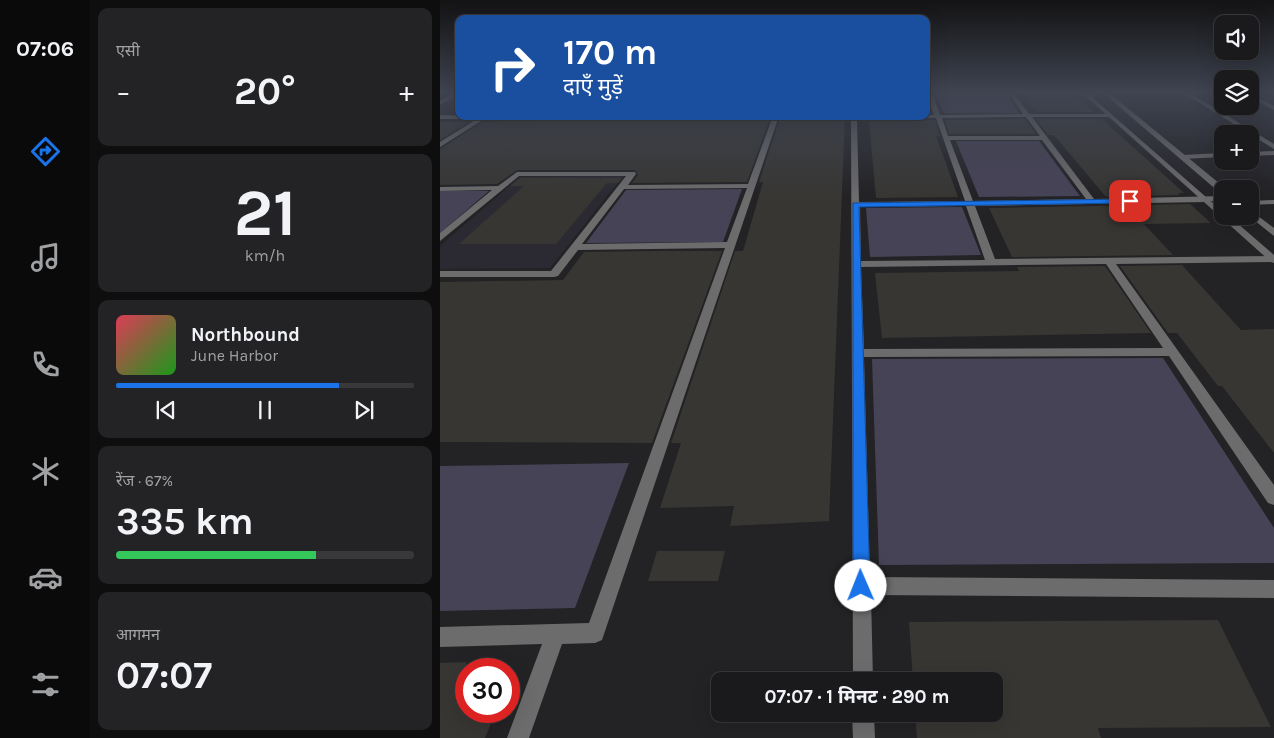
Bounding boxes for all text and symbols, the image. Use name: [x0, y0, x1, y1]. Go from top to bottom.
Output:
map controls: [1214, 15, 1259, 225]
button: sound: [1214, 15, 1259, 60]
text: 170 m: [563, 32, 657, 73]
icon: right: [480, 35, 545, 100]
text: 07:06: [16, 36, 74, 62]
text: एसी: [116, 41, 140, 60]
text: 20°: [234, 69, 296, 114]
button: layers: [1214, 70, 1259, 115]
text: दाएँ मुड़ें: [563, 74, 623, 100]
text: −: [116, 75, 131, 108]
text: +: [399, 75, 414, 108]
button: +: [1214, 125, 1259, 170]
icon: directions: [28, 134, 63, 169]
text: 21: [234, 175, 296, 251]
pin: [1109, 180, 1151, 222]
button: −: [1214, 180, 1259, 225]
icon: arrive: [1116, 187, 1144, 215]
icon: music: [28, 240, 63, 275]
text: km/h: [245, 246, 285, 265]
text: Northbound: [191, 324, 300, 346]
text: June Harbor: [191, 346, 278, 365]
icon: phone: [28, 347, 63, 382]
icon: previous: [152, 396, 180, 424]
icon: pause: [251, 396, 279, 424]
icon: next: [350, 396, 378, 424]
icon: climate: [28, 454, 63, 489]
text: रेंज · 67%: [116, 471, 173, 490]
text: 335 km: [116, 499, 254, 544]
position arrow: [834, 559, 886, 611]
icon: car: [28, 560, 63, 595]
text: आगमन: [116, 625, 160, 644]
text: 07:07: [116, 653, 212, 698]
speed limit sign: 30: [455, 658, 520, 723]
icon: filters: [28, 667, 63, 702]
text: 07:07 · 1 मिनट · 290 m: [765, 686, 949, 708]

